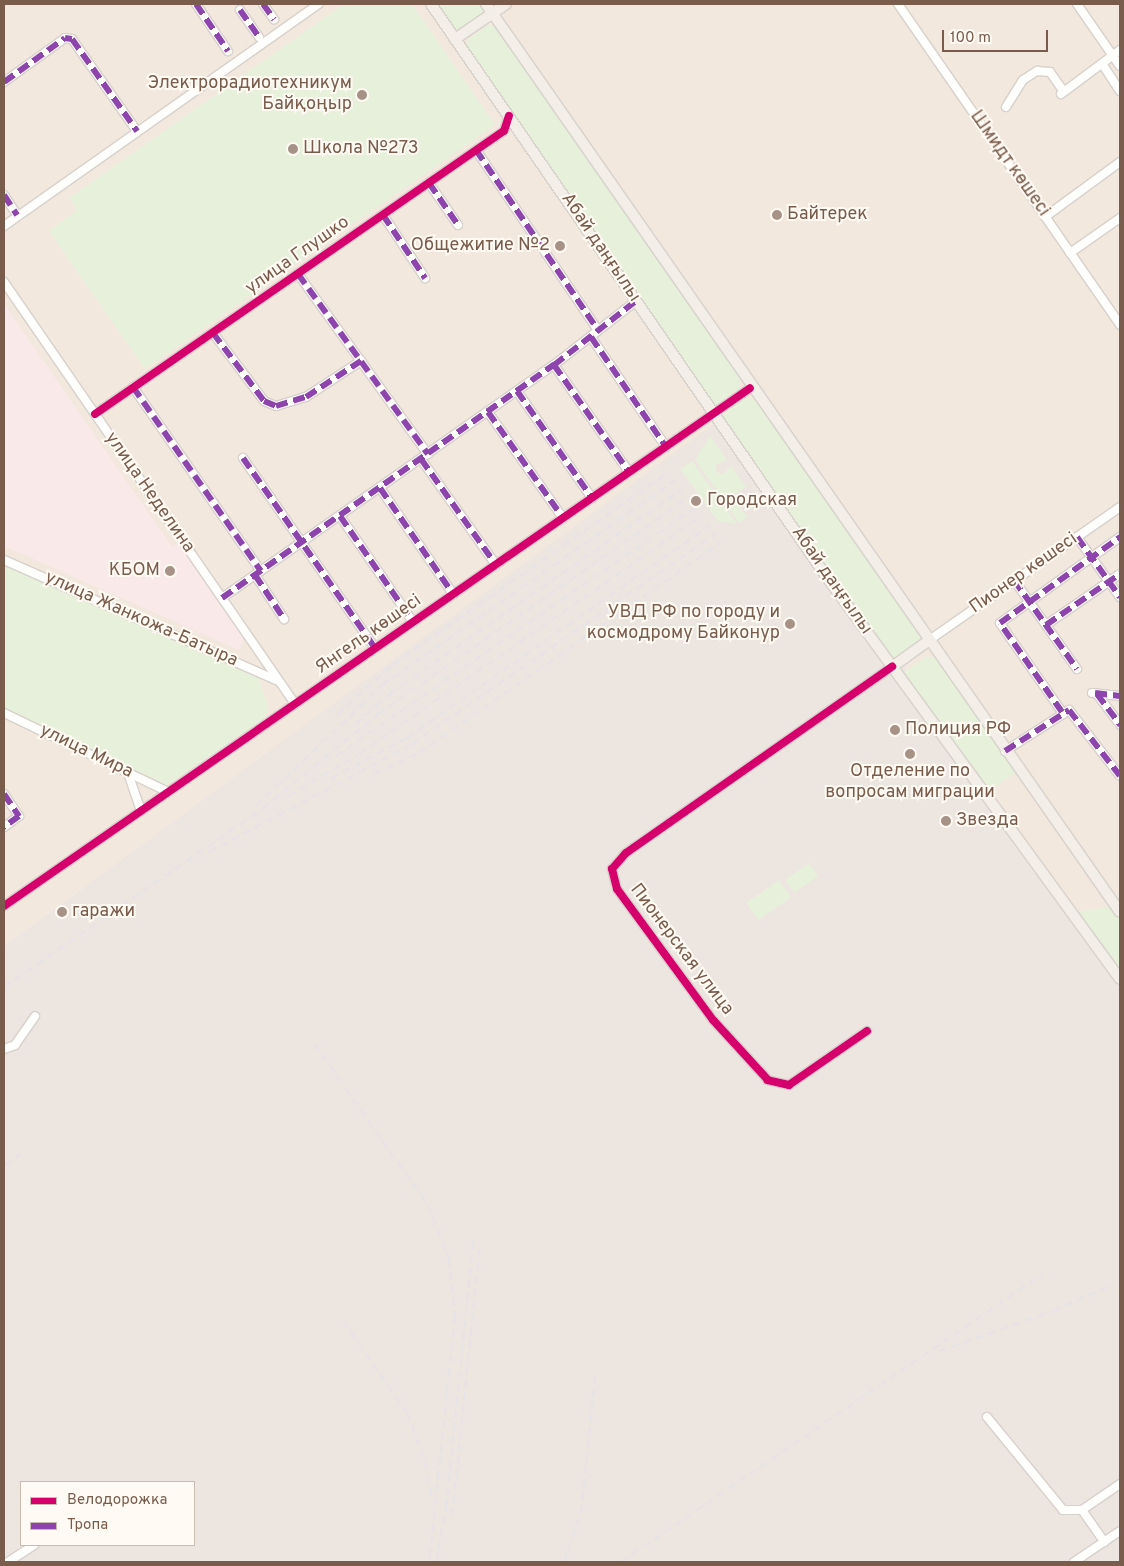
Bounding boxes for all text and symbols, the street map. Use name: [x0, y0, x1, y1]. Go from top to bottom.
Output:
scale bar: [944, 20, 1050, 52]
text: 100 m: [950, 29, 991, 48]
place label: Электрорадиотехникум Байқоңыр: [148, 74, 352, 116]
marker: Электрорадиотехникум Байқоңыр: [356, 89, 368, 101]
street label: Шмидт көшесі: [964, 107, 1054, 221]
place label: Школа №273: [303, 138, 419, 160]
marker: Школа №273: [287, 143, 299, 155]
street label: Абай даңғылы: [556, 189, 644, 307]
place label: Байтерек: [787, 204, 868, 226]
marker: Байтерек: [771, 209, 783, 221]
street label: улица Глушко: [242, 212, 354, 300]
place label: Общежитие №2: [411, 235, 550, 257]
marker: Общежитие №2: [554, 240, 566, 252]
street label: улица Неделина: [99, 429, 199, 557]
place label: Городская: [707, 490, 797, 512]
marker: Городская: [689, 494, 703, 508]
street label: Абай даңғылы: [786, 523, 876, 639]
street label: Пионер көшесі: [966, 529, 1082, 619]
place label: КБОМ: [109, 560, 160, 582]
marker: КБОМ: [164, 565, 176, 577]
street label: улица Жанкожа-Батыра: [41, 568, 241, 672]
street label: Янгель көшесі: [312, 591, 426, 679]
place label: УВД РФ по городу и космодрому Байконур: [587, 603, 780, 646]
marker: УВД РФ по городу и космодрому Байконур: [784, 618, 796, 630]
place label: Полиция РФ: [905, 719, 1011, 741]
street label: улица Мира: [36, 720, 136, 784]
marker: Полиция РФ: [889, 724, 901, 736]
marker: Отделение по вопросам миграции: [904, 748, 916, 760]
place label: Отделение по вопросам миграции: [825, 762, 995, 804]
place label: Звезда: [956, 810, 1018, 832]
marker: Звезда: [940, 815, 952, 827]
street label: Пионерская улица: [625, 880, 737, 1020]
place label: гаражи: [72, 901, 135, 923]
marker: гаражи: [56, 906, 68, 918]
legend: [20, 1481, 195, 1546]
text: Велодорожка: [67, 1491, 167, 1510]
text: Тропа: [67, 1516, 108, 1535]

